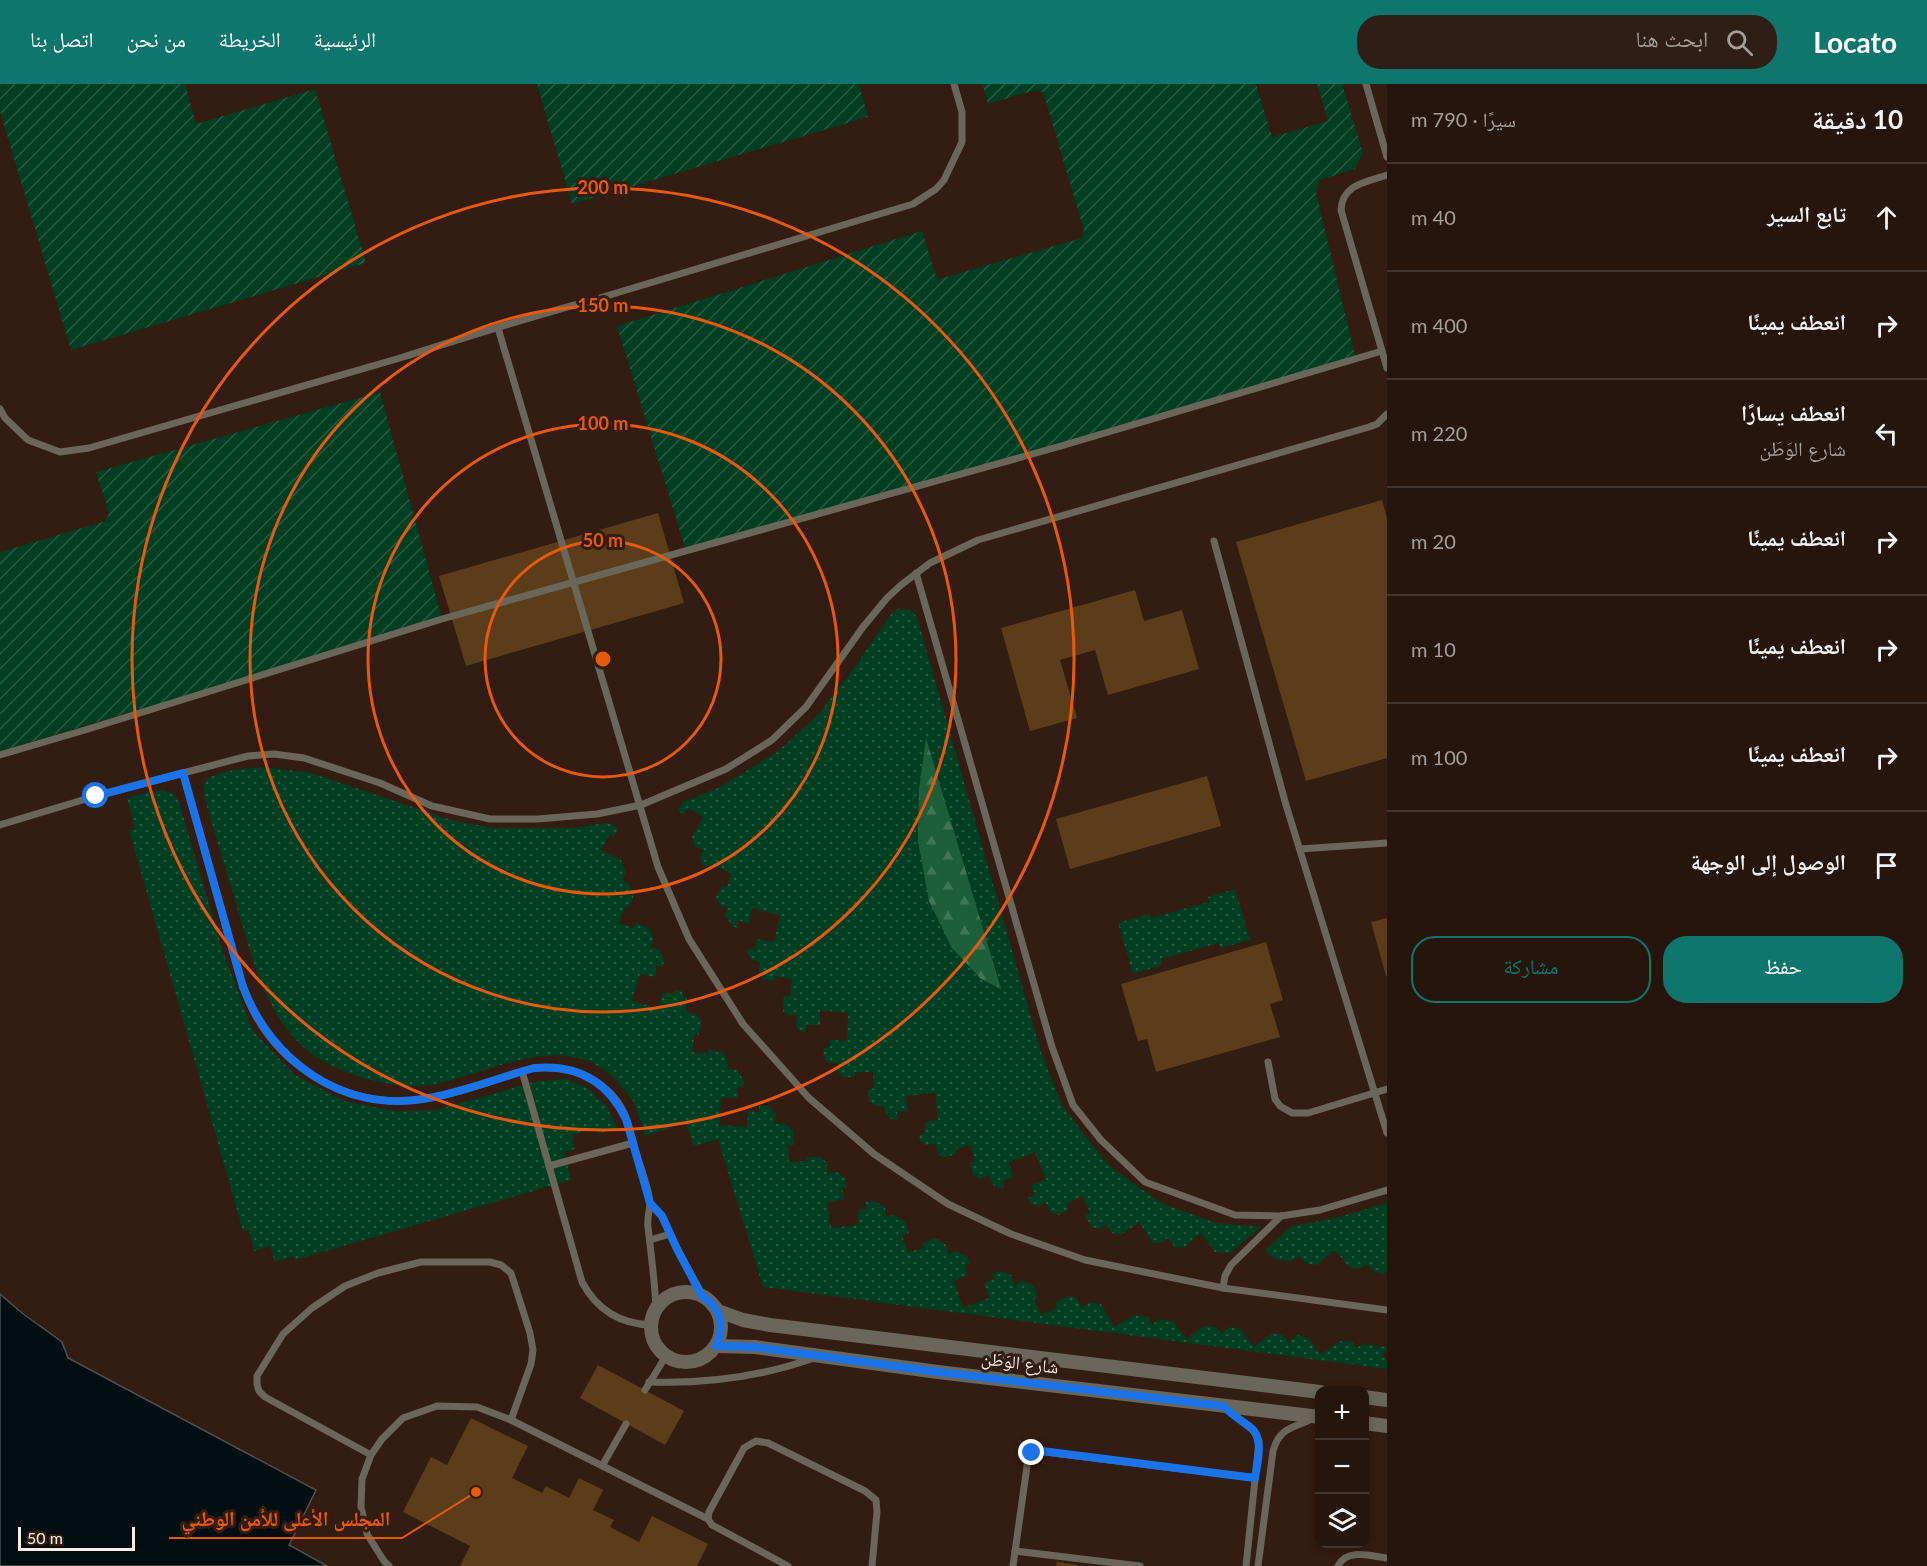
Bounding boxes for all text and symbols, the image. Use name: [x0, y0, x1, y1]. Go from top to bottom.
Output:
search box: [1357, 15, 1777, 69]
text: ابحث هنا: [1635, 25, 1708, 52]
text: Locato: [1813, 25, 1897, 59]
text: اتصل بنا: [30, 26, 94, 51]
text: من نحن: [127, 26, 186, 51]
text: الخريطة: [219, 26, 281, 51]
text: الرئيسية: [314, 26, 376, 51]
icon: search: [1723, 26, 1756, 59]
text: 10 دقيقة: [1812, 103, 1903, 135]
text: سيرًا · 790 m: [1411, 107, 1516, 131]
text: 200 m: [578, 176, 628, 198]
text: تابع السير: [1767, 200, 1846, 227]
icon: ahead: [1870, 201, 1903, 234]
text: 40 m: [1411, 205, 1456, 229]
text: 150 m: [578, 294, 628, 316]
text: انعطف يمينًا: [1747, 308, 1846, 335]
icon: right: [1870, 309, 1903, 342]
text: 400 m: [1411, 313, 1467, 337]
text: انعطف يسارًا: [1741, 399, 1846, 426]
text: 100 m: [578, 412, 628, 434]
icon: left: [1870, 417, 1903, 450]
text: 220 m: [1411, 421, 1467, 445]
text: شارع الوَطَن: [1760, 436, 1846, 460]
text: انعطف يمينًا: [1747, 524, 1846, 551]
icon: right: [1870, 525, 1903, 558]
text: 50 m: [583, 529, 623, 551]
text: 20 m: [1411, 529, 1456, 553]
text: انعطف يمينًا: [1747, 632, 1846, 659]
icon: right: [1870, 633, 1903, 666]
text: 10 m: [1411, 637, 1456, 661]
centre of rings: [593, 649, 613, 669]
text: انعطف يمينًا: [1747, 740, 1846, 767]
icon: right: [1870, 741, 1903, 774]
text: 100 m: [1411, 745, 1467, 769]
route start: [82, 782, 108, 808]
text: الوصول إلى الوجهة: [1691, 848, 1846, 875]
icon: arrive: [1870, 849, 1903, 882]
button: مشاركة: [1411, 936, 1651, 1003]
button: حفظ: [1663, 936, 1903, 1003]
street label: شارع الوَطَن: [980, 1346, 1060, 1379]
map controls: [1315, 1386, 1369, 1548]
button: +: [1315, 1386, 1369, 1440]
route end: [1018, 1439, 1044, 1465]
button: −: [1315, 1440, 1369, 1494]
button: layers: [1315, 1494, 1369, 1548]
callout: المجلس الأعلى للأمن الوطني: [169, 1500, 402, 1538]
text: المجلس الأعلى للأمن الوطني: [182, 1506, 391, 1535]
scale bar: [18, 1524, 135, 1552]
text: 50 m: [27, 1528, 63, 1547]

